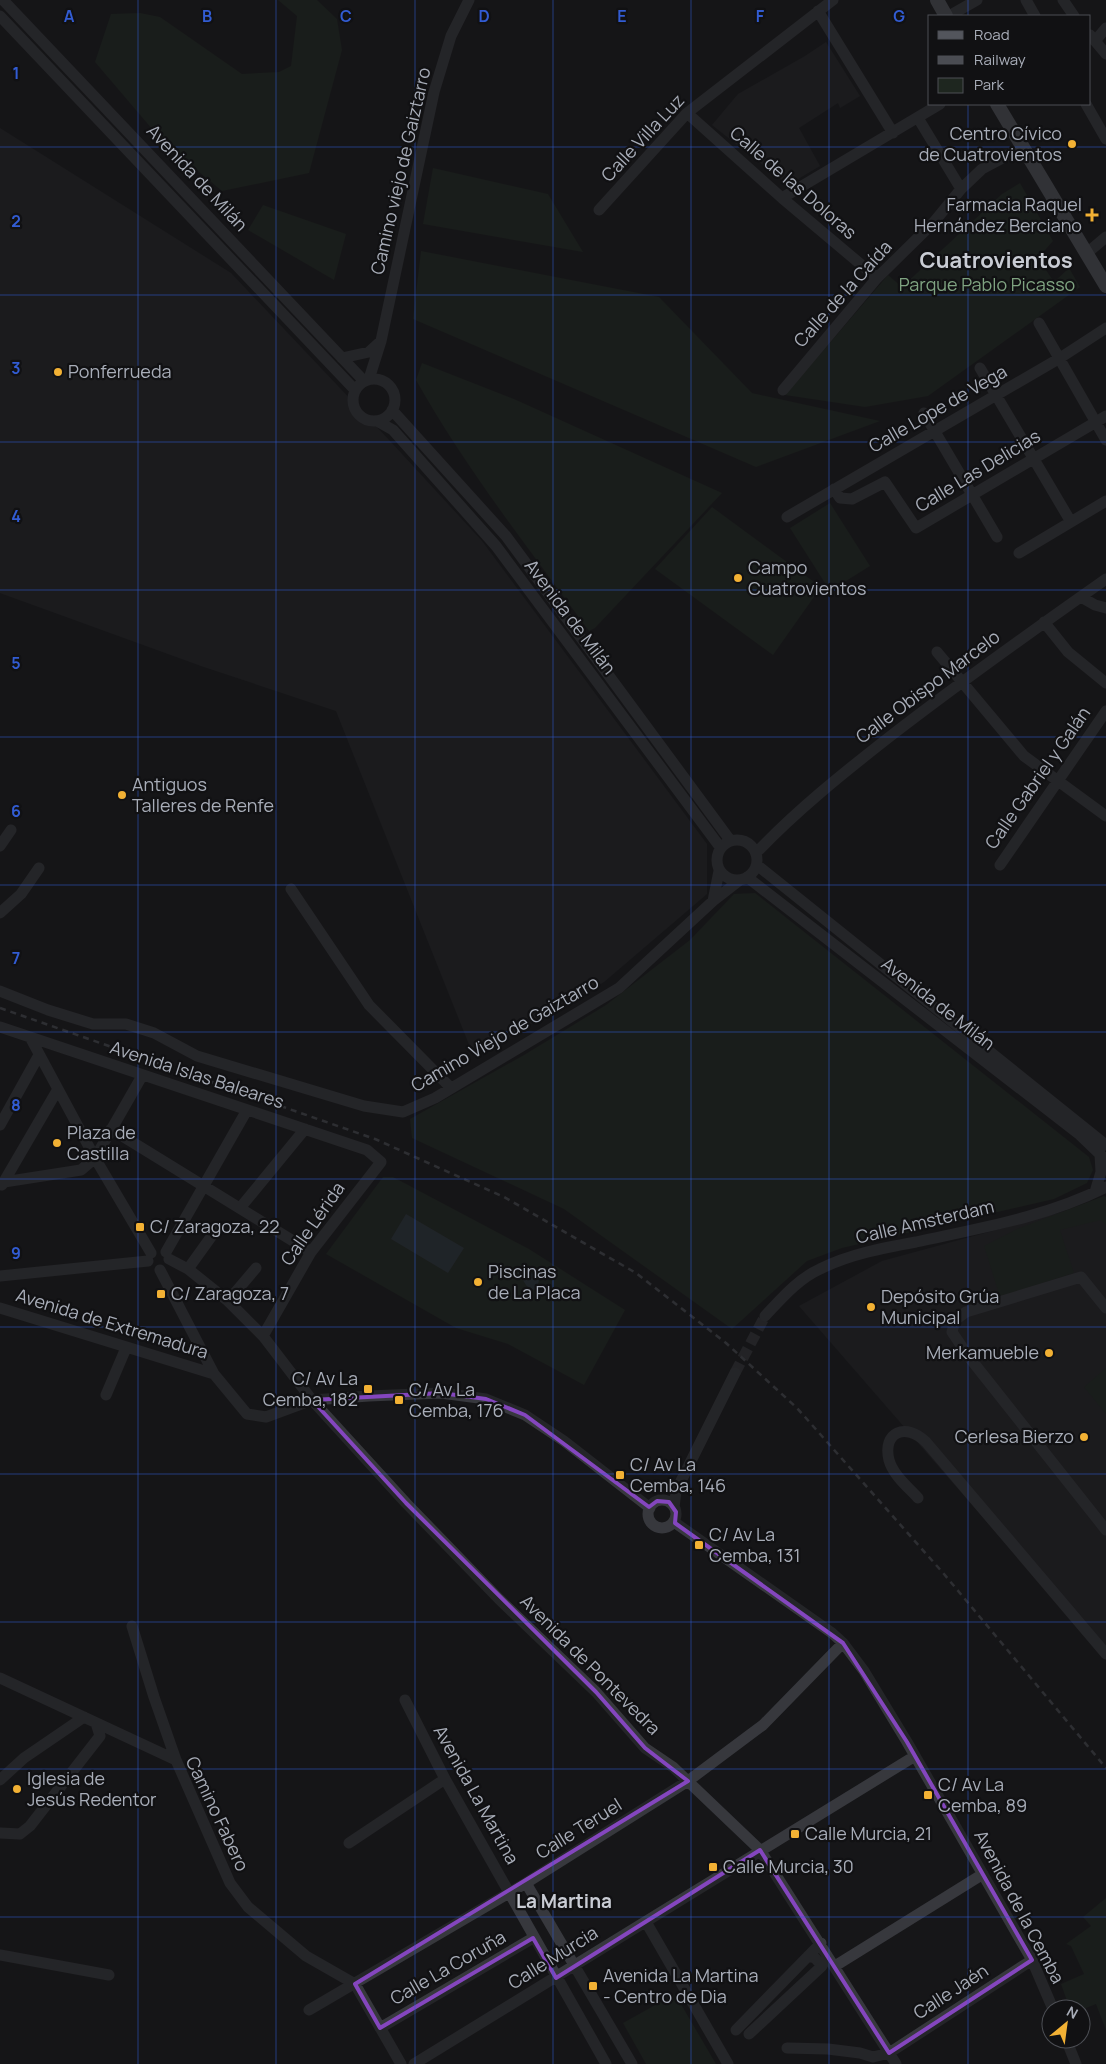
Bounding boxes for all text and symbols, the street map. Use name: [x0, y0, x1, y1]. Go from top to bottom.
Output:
text: A: [64, 5, 75, 27]
text: B: [202, 5, 212, 27]
text: C: [340, 5, 352, 27]
text: D: [478, 5, 490, 27]
text: E: [617, 5, 627, 27]
text: F: [756, 5, 765, 27]
text: G: [893, 5, 905, 27]
legend: [928, 15, 1091, 105]
text: Road: [974, 24, 1010, 45]
text: Railway: [974, 49, 1026, 70]
text: 1: [12, 62, 20, 84]
street label: Camino viejo de Gaiztarro: [365, 65, 436, 277]
text: Park: [974, 74, 1004, 95]
street label: Calle Villa Luz: [595, 88, 689, 186]
street label: Avenida de Milán: [142, 119, 254, 236]
street label: Calle de las Doloras: [725, 121, 862, 244]
place label: Centro Cívico de Cuatrovientos: [919, 121, 1062, 166]
marker: Centro Cívico de Cuatrovientos: [1066, 138, 1078, 150]
place label: Farmacia Raquel Hernández Berciano: [914, 192, 1082, 237]
marker: Farmacia Raquel Hernández Berciano: [1086, 209, 1098, 221]
text: 2: [11, 210, 21, 232]
street label: Calle de la Caída: [788, 235, 897, 352]
district label: Cuatrovientos: [919, 245, 1073, 275]
park label: Parque Pablo Picasso: [899, 272, 1075, 296]
text: 3: [11, 357, 21, 379]
place label: Ponferrueda: [68, 359, 172, 383]
street label: Calle Lope de Vega: [864, 359, 1011, 457]
marker: Ponferrueda: [52, 366, 64, 378]
street label: Calle Las Delicias: [910, 423, 1045, 517]
text: 4: [11, 505, 21, 527]
street label: Avenida de Milán: [520, 554, 622, 679]
place label: Campo Cuatrovientos: [748, 555, 867, 600]
marker: Campo Cuatrovientos: [732, 572, 744, 584]
street label: Calle Obispo Marcelo: [851, 624, 1004, 748]
text: 5: [11, 652, 21, 674]
street label: Calle Gabriel y Galán: [979, 702, 1095, 853]
place label: Antiguos Talleres de Renfe: [132, 772, 274, 817]
marker: Antiguos Talleres de Renfe: [116, 789, 128, 801]
text: 6: [11, 800, 21, 822]
text: 7: [12, 947, 20, 969]
street label: Avenida de Milán: [877, 951, 1000, 1055]
street label: Camino Viejo de Gaiztarro: [406, 969, 603, 1097]
street label: Avenida Islas Baleares: [107, 1035, 287, 1114]
text: 8: [11, 1094, 21, 1116]
place label: Plaza de Castilla: [67, 1120, 136, 1165]
marker: Plaza de Castilla: [51, 1137, 63, 1149]
street label: Calle Lérida: [275, 1177, 350, 1270]
street label: Calle Amsterdam: [853, 1193, 996, 1249]
place label: C/ Zaragoza, 22: [150, 1214, 279, 1238]
marker: C/ Zaragoza, 22: [134, 1221, 146, 1233]
text: 9: [11, 1242, 21, 1264]
place label: Piscinas de La Placa: [488, 1259, 581, 1304]
marker: Piscinas de La Placa: [472, 1276, 484, 1288]
place label: C/ Zaragoza, 7: [171, 1281, 289, 1305]
street label: Avenida de Extremadura: [13, 1282, 211, 1364]
place label: Depósito Grúa Municipal: [881, 1284, 999, 1329]
marker: C/ Zaragoza, 7: [155, 1288, 167, 1300]
marker: Depósito Grúa Municipal: [865, 1301, 877, 1313]
place label: Merkamueble: [926, 1340, 1039, 1364]
marker: Merkamueble: [1043, 1347, 1055, 1359]
place label: C/ Av La Cemba, 182: [263, 1366, 358, 1411]
place label: C/ Av La Cemba, 176: [409, 1377, 504, 1422]
marker: C/ Av La Cemba, 182: [362, 1383, 374, 1395]
marker: C/ Av La Cemba, 176: [393, 1394, 405, 1406]
place label: Cerlesa Bierzo: [955, 1424, 1074, 1448]
marker: Cerlesa Bierzo: [1078, 1431, 1090, 1443]
place label: C/ Av La Cemba, 146: [630, 1452, 726, 1497]
marker: C/ Av La Cemba, 146: [614, 1469, 626, 1481]
place label: C/ Av La Cemba, 131: [709, 1522, 800, 1567]
marker: C/ Av La Cemba, 131: [693, 1539, 705, 1551]
street label: Avenida de Pontevedra: [515, 1589, 666, 1740]
street label: Avenida La Martina: [429, 1721, 525, 1868]
street label: Camino Fabero: [181, 1752, 255, 1875]
place label: Iglesia de Jesús Redentor: [27, 1766, 157, 1811]
place label: C/ Av La Cemba, 89: [938, 1772, 1027, 1817]
marker: Iglesia de Jesús Redentor: [11, 1783, 23, 1795]
marker: C/ Av La Cemba, 89: [922, 1789, 934, 1801]
street label: Calle Teruel: [531, 1792, 626, 1864]
place label: Calle Murcia, 21: [805, 1821, 932, 1845]
street label: Avenida de la Cemba: [969, 1826, 1071, 1987]
marker: Calle Murcia, 21: [789, 1828, 801, 1840]
place label: Calle Murcia, 30: [723, 1854, 854, 1878]
marker: Calle Murcia, 30: [707, 1861, 719, 1873]
district label: La Martina: [516, 1888, 612, 1914]
street label: Calle Murcia: [503, 1920, 602, 1994]
street label: Calle La Coruña: [385, 1924, 510, 2010]
street label: Calle Jaén: [908, 1958, 993, 2024]
place label: Avenida La Martina - Centro de Dia: [603, 1963, 758, 2008]
marker: Avenida La Martina - Centro de Dia: [587, 1980, 599, 1992]
north arrow: [1041, 1999, 1091, 2049]
text: N: [1064, 2001, 1082, 2023]

